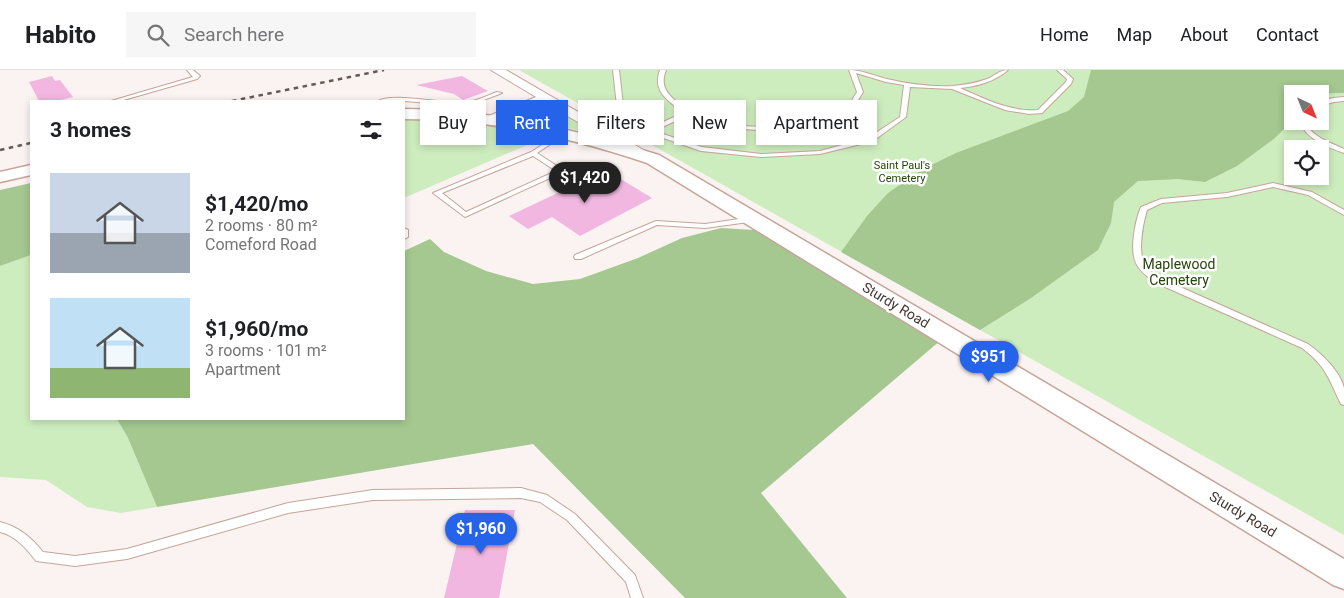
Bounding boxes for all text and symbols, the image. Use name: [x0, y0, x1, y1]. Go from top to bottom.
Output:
search box: [126, 12, 476, 57]
text: Habito: [25, 21, 96, 49]
icon: search: [144, 21, 172, 49]
text: Search here: [184, 23, 284, 46]
text: Home: [1040, 24, 1089, 45]
text: Map: [1117, 24, 1152, 45]
text: About: [1180, 24, 1228, 45]
text: Contact: [1256, 24, 1319, 45]
north arrow: [1284, 85, 1329, 130]
map controls: [1284, 85, 1329, 185]
chip: Buy: [420, 100, 486, 145]
chip: Rent: [496, 100, 568, 145]
chip: Filters: [578, 100, 664, 145]
chip: New: [674, 100, 746, 145]
chip: Apartment: [756, 100, 877, 145]
icon: filters: [357, 116, 385, 144]
text: 3 homes: [50, 118, 131, 142]
button: locate: [1284, 140, 1329, 185]
park label: Saint Paul's Cemetery: [874, 159, 930, 185]
pin: $1,420: [544, 162, 626, 204]
text: $1,420: [560, 168, 610, 187]
text: $1,420/mo: [205, 192, 308, 216]
icon: home: [90, 193, 150, 253]
text: 2 rooms · 80 m²: [205, 216, 318, 235]
text: Comeford Road: [205, 235, 317, 254]
park label: Maplewood Cemetery: [1143, 256, 1215, 288]
street label: Sturdy Road: [860, 279, 932, 331]
text: $1,960/mo: [205, 317, 308, 341]
icon: home: [90, 318, 150, 378]
pin: $951: [959, 340, 1019, 383]
text: 3 rooms · 101 m²: [205, 341, 327, 360]
text: $951: [971, 347, 1007, 366]
text: Apartment: [205, 360, 281, 379]
street label: Sturdy Road: [1207, 488, 1279, 540]
pin: $1,960: [440, 512, 522, 555]
text: $1,960: [456, 519, 506, 538]

